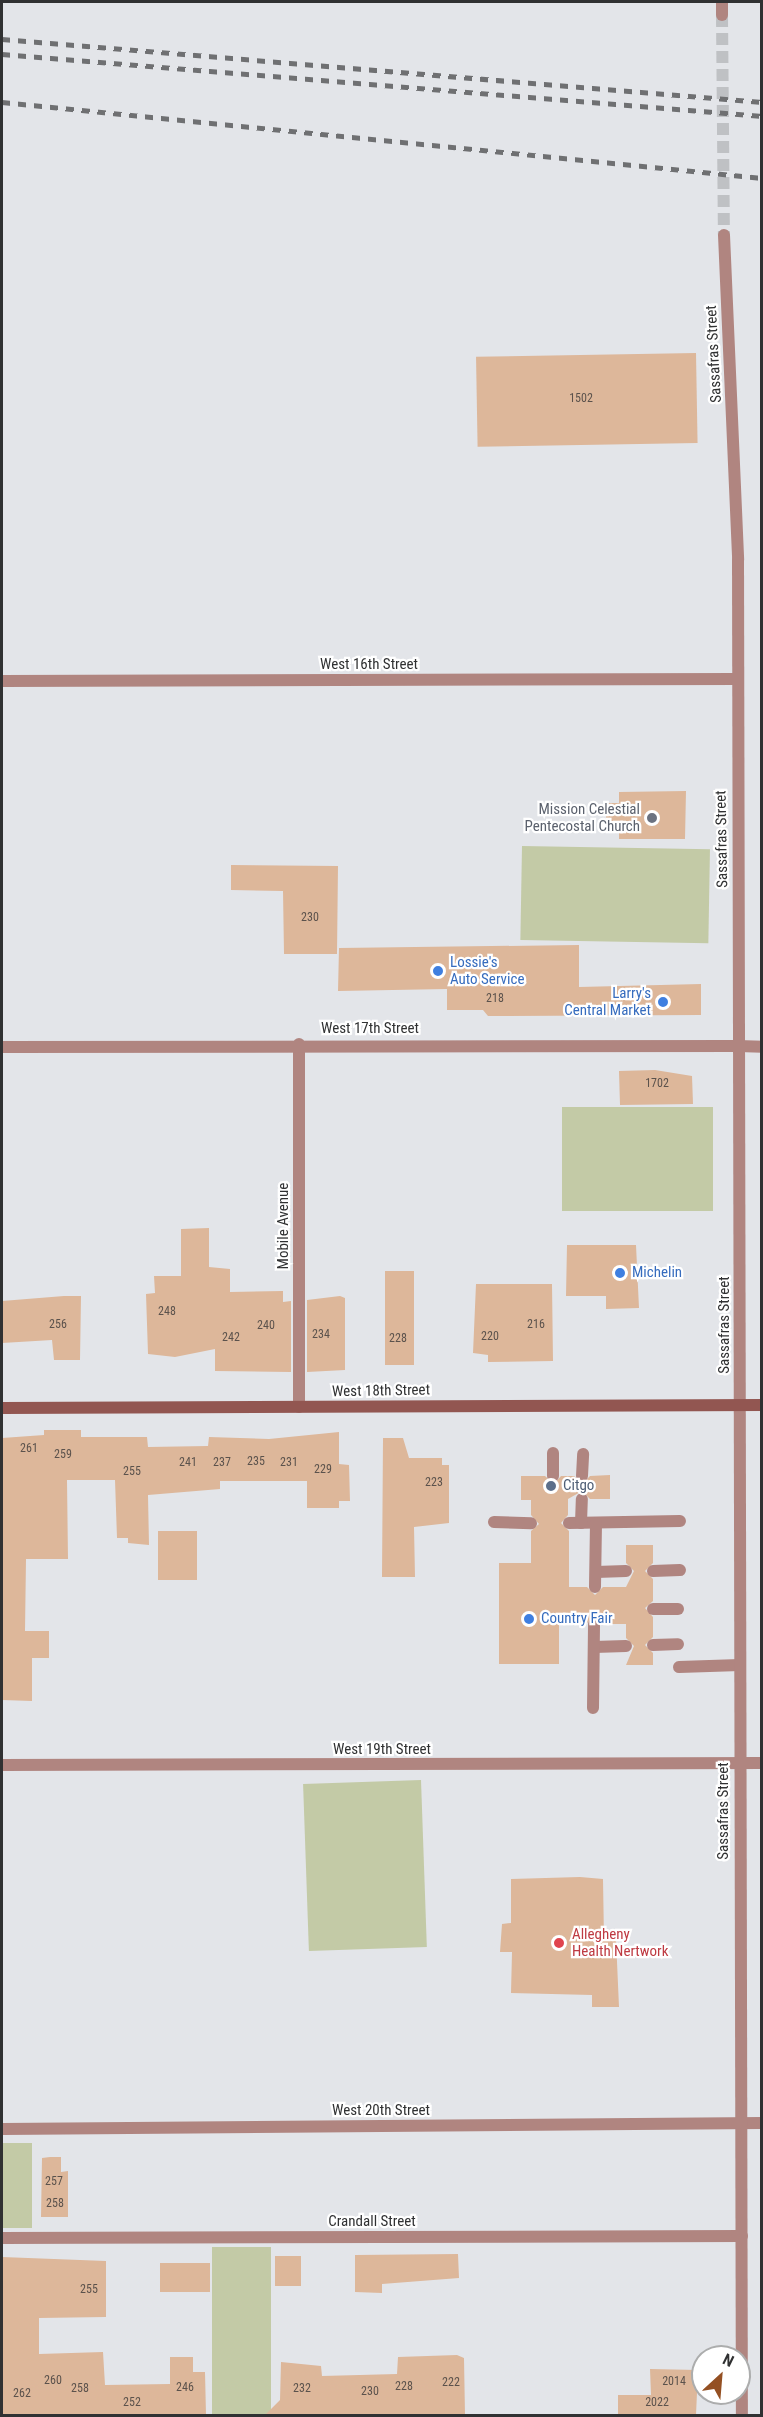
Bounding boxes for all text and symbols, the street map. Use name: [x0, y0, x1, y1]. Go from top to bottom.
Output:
street label: Sassafras Street: [702, 305, 726, 403]
house number: 1502: [569, 392, 593, 406]
street label: West 16th Street: [320, 656, 418, 674]
street label: Sassafras Street: [712, 790, 732, 888]
place label: Mission Celestial Pentecostal Church: [525, 800, 640, 835]
marker: Mission Celestial Pentecostal Church: [645, 811, 659, 825]
house number: 230: [301, 911, 319, 925]
place label: Lossie's Auto Service: [450, 953, 524, 988]
marker: Lossie's Auto Service: [431, 964, 445, 978]
place label: Larry's Central Market: [564, 984, 651, 1019]
house number: 218: [486, 992, 504, 1006]
marker: Larry's Central Market: [656, 995, 670, 1009]
street label: West 17th Street: [321, 1020, 419, 1038]
house number: 1702: [645, 1077, 669, 1091]
street label: Mobile Avenue: [275, 1183, 293, 1269]
place label: Michelin: [632, 1264, 682, 1282]
marker: Michelin: [613, 1266, 627, 1280]
street label: Sassafras Street: [716, 1276, 734, 1374]
house number: 248: [158, 1305, 176, 1319]
house number: 256: [49, 1318, 67, 1332]
house number: 216: [527, 1318, 545, 1332]
house number: 240: [257, 1319, 275, 1333]
house number: 234: [312, 1328, 330, 1342]
house number: 220: [481, 1330, 499, 1344]
house number: 242: [222, 1331, 240, 1345]
house number: 228: [389, 1332, 407, 1346]
street label: West 18th Street: [332, 1381, 430, 1401]
house number: 261: [20, 1442, 38, 1456]
house number: 259: [54, 1448, 72, 1462]
house number: 235: [247, 1455, 265, 1469]
house number: 241: [179, 1456, 197, 1470]
house number: 237: [213, 1456, 231, 1470]
house number: 231: [280, 1456, 298, 1470]
house number: 229: [314, 1463, 332, 1477]
house number: 255: [123, 1465, 141, 1479]
house number: 223: [425, 1476, 443, 1490]
place label: Citgo: [563, 1477, 594, 1495]
marker: Citgo: [544, 1479, 558, 1493]
place label: Country Fair: [541, 1610, 613, 1628]
marker: Country Fair: [522, 1612, 536, 1626]
street label: West 19th Street: [333, 1741, 431, 1759]
street label: Sassafras Street: [715, 1762, 733, 1860]
place label: Allegheny Health Nertwork: [572, 1925, 668, 1960]
marker: Allegheny Health Nertwork: [550, 1934, 568, 1952]
street label: West 20th Street: [332, 2102, 430, 2120]
house number: 257: [45, 2175, 63, 2189]
house number: 258: [46, 2197, 64, 2211]
street label: Crandall Street: [328, 2213, 416, 2231]
house number: 255: [80, 2283, 98, 2297]
north arrow: [691, 2345, 751, 2405]
text: N: [720, 2349, 737, 2371]
house number: 260: [44, 2374, 62, 2388]
house number: 2014: [662, 2375, 686, 2389]
house number: 222: [442, 2376, 460, 2390]
house number: 228: [395, 2380, 413, 2394]
house number: 246: [176, 2381, 194, 2395]
house number: 258: [71, 2382, 89, 2396]
house number: 232: [293, 2382, 311, 2396]
house number: 230: [361, 2385, 379, 2399]
house number: 262: [13, 2387, 31, 2401]
house number: 252: [123, 2396, 141, 2410]
house number: 2022: [645, 2396, 669, 2410]

